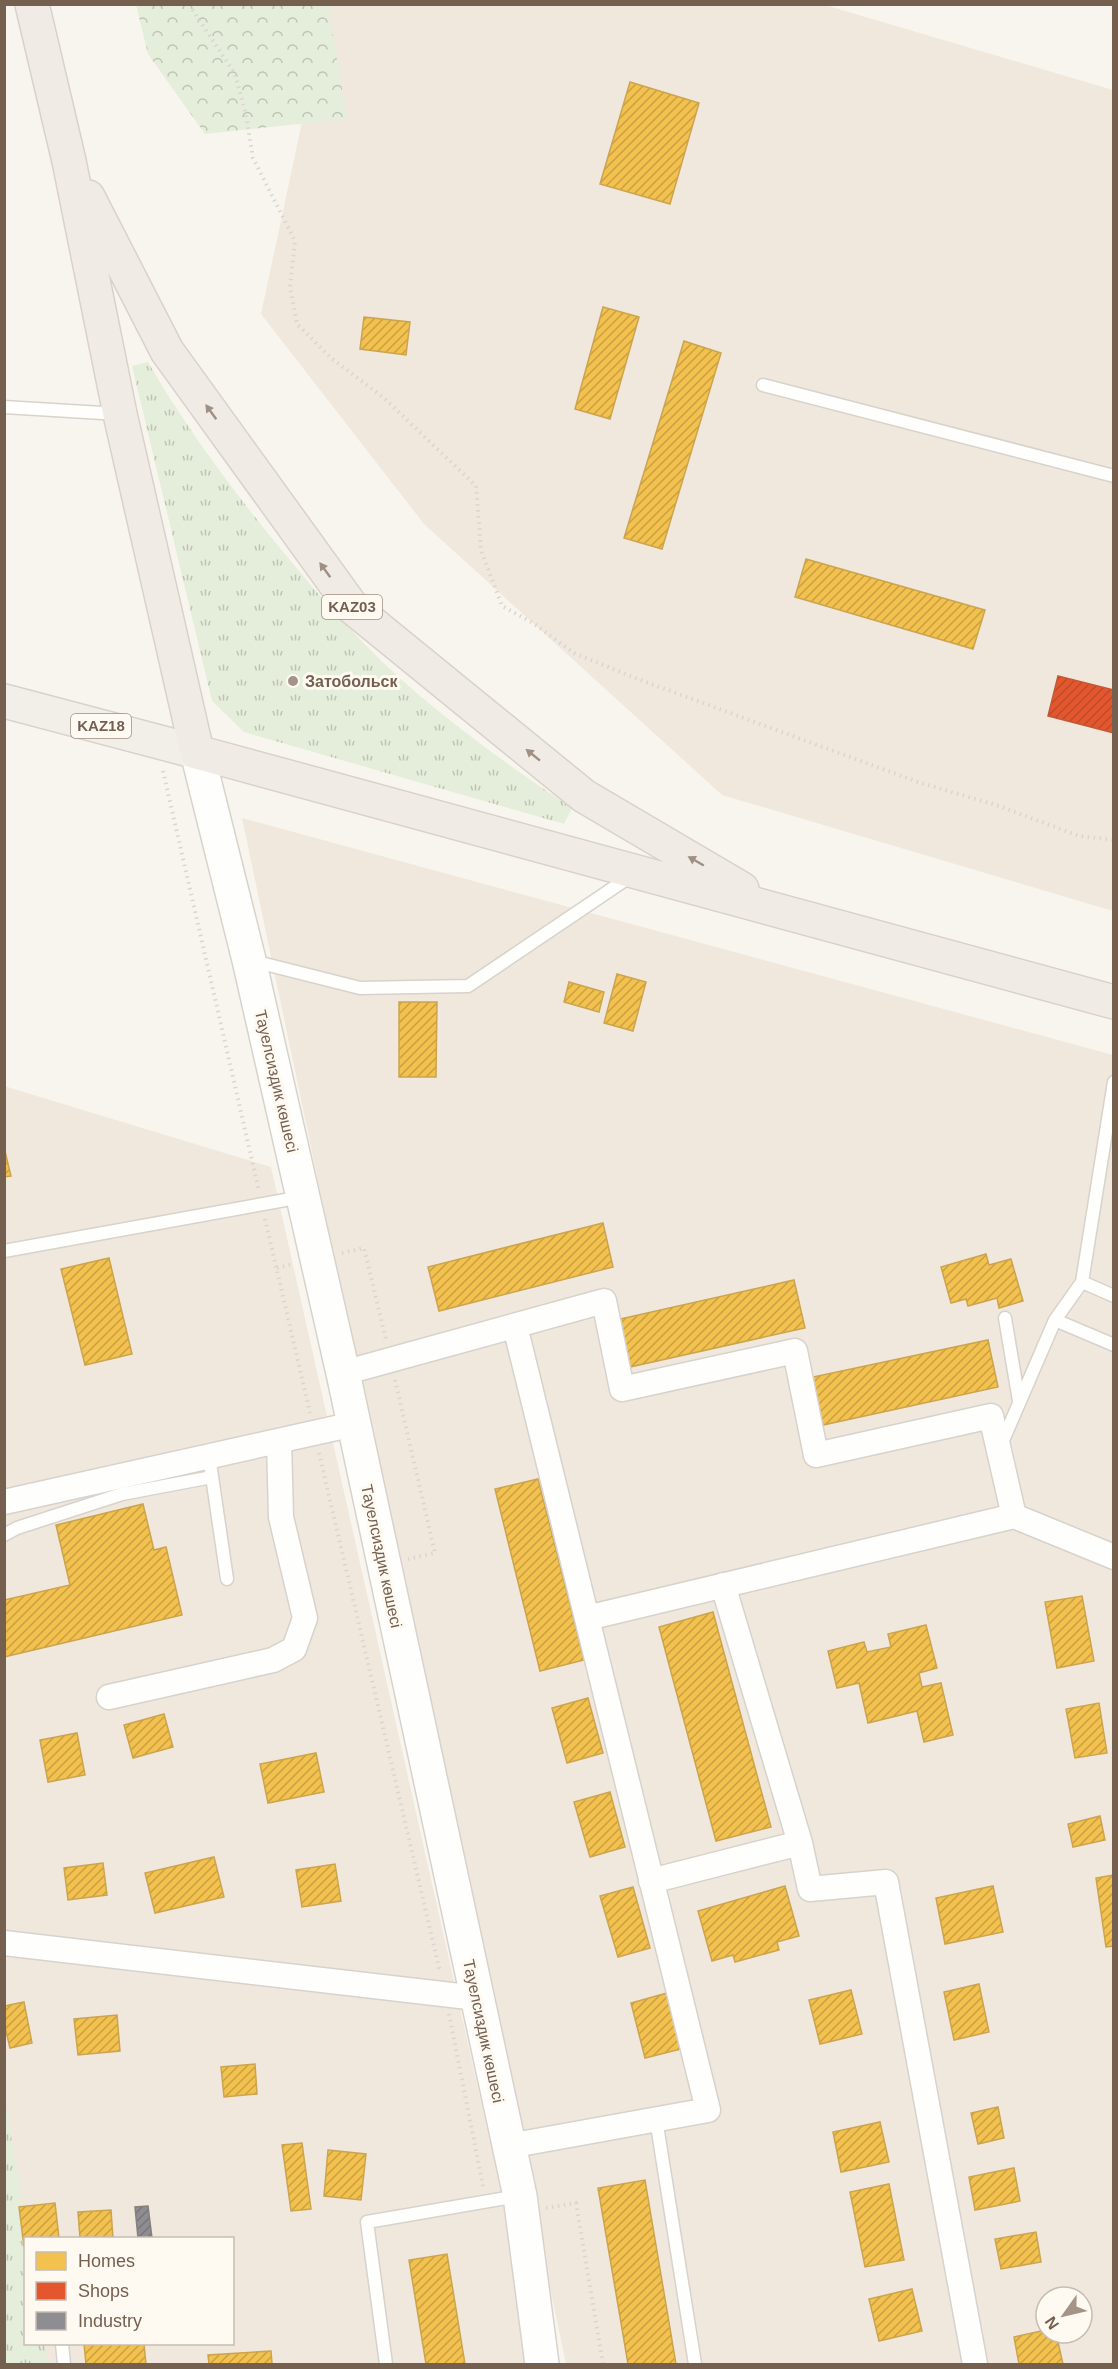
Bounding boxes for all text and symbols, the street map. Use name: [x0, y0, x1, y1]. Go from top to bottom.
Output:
one-way arrow: [205, 405, 217, 421]
one-way arrow: [320, 563, 332, 578]
road number: KАZ03: [322, 595, 382, 619]
place label: Затобольск: [305, 673, 398, 690]
marker: Затобольск: [286, 674, 300, 688]
road number: KAZ18: [71, 714, 131, 738]
one-way arrow: [525, 748, 541, 761]
one-way arrow: [687, 857, 704, 867]
street label: Тауелсиздик көшесі: [252, 1008, 301, 1154]
street label: Тауелсиздик көшесі: [358, 1483, 405, 1629]
street label: Тауелсиздик көшесі: [460, 1958, 507, 2104]
legend: [24, 2237, 234, 2345]
text: Homes: [78, 2251, 135, 2271]
text: Shops: [78, 2281, 129, 2301]
north arrow: [1034, 2285, 1094, 2345]
text: Industry: [78, 2311, 142, 2331]
text: N: [1042, 2314, 1062, 2333]

